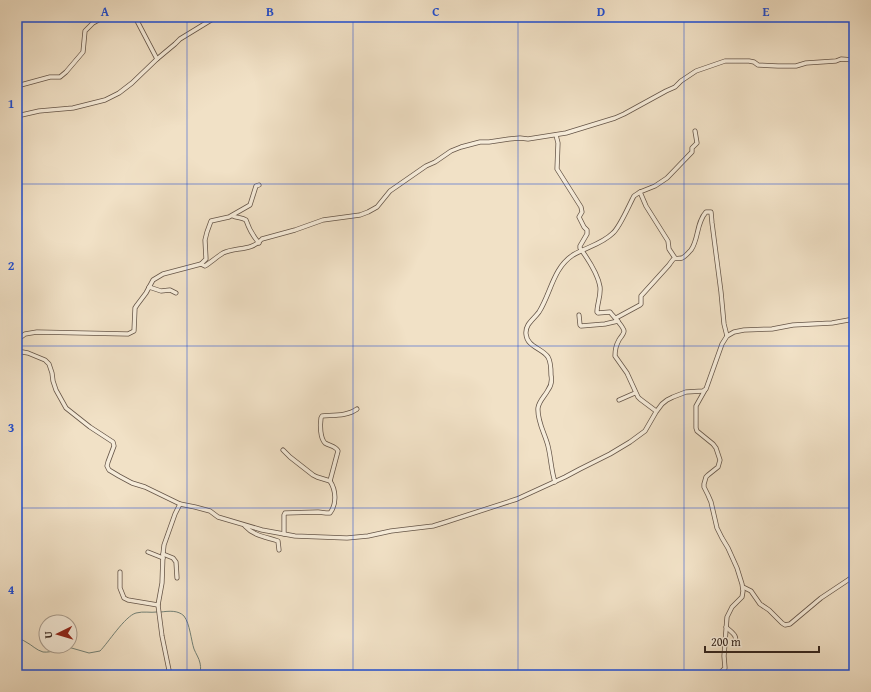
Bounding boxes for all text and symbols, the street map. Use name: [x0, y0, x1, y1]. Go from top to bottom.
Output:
text: A: [101, 2, 110, 21]
text: B: [266, 2, 274, 21]
text: C: [432, 2, 440, 21]
text: D: [597, 2, 605, 21]
text: E: [763, 2, 770, 21]
text: 1: [8, 94, 14, 113]
text: 2: [8, 256, 15, 275]
text: 3: [8, 418, 14, 437]
text: 4: [8, 580, 15, 599]
north arrow: [38, 614, 78, 654]
scale bar: [705, 628, 819, 654]
text: U: [40, 630, 56, 639]
text: 200 m: [711, 633, 741, 650]

